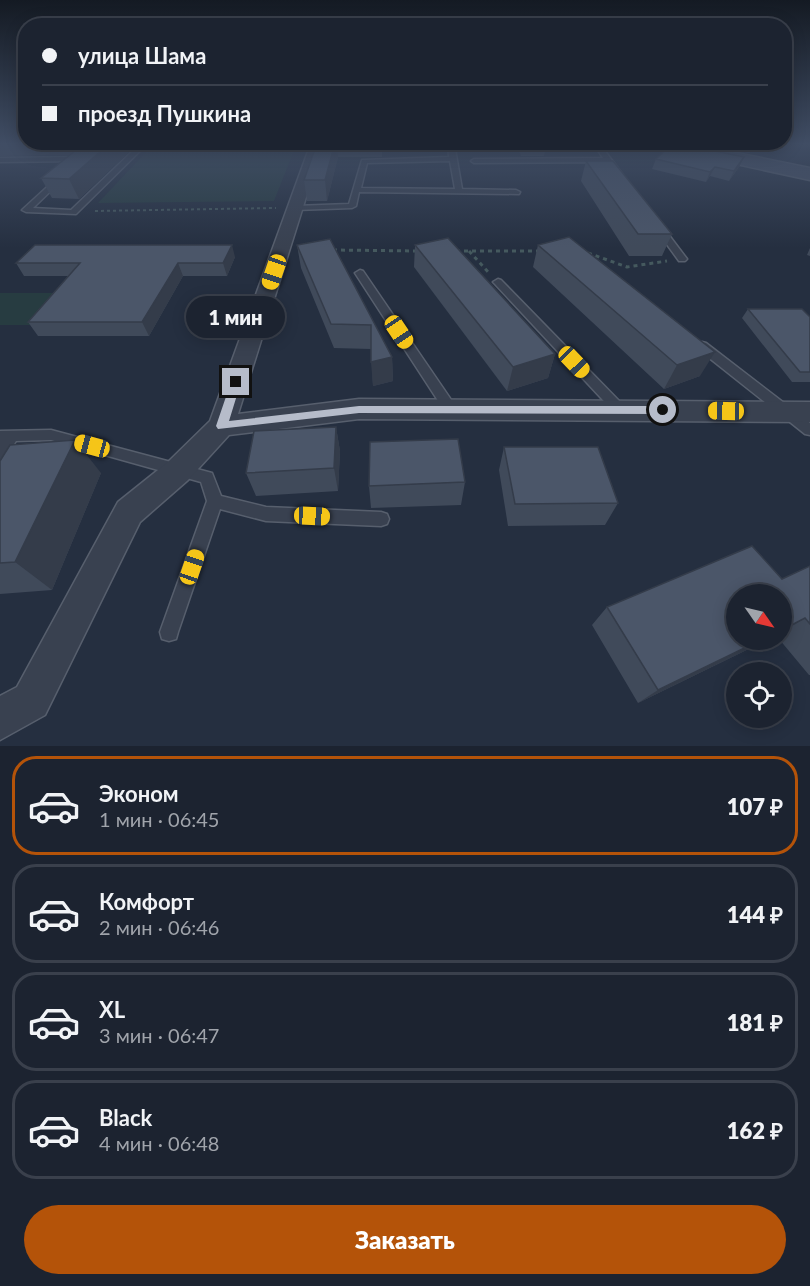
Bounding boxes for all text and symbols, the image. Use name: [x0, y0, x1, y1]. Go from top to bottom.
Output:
text: улица Шама: [78, 42, 206, 69]
text: проезд Пушкина: [78, 100, 251, 127]
car: [260, 252, 288, 292]
callout: 1 мин: [186, 295, 286, 337]
text: 1 мин: [208, 305, 263, 329]
car: [381, 312, 417, 352]
car: [555, 343, 593, 381]
route end: [222, 368, 249, 395]
route start: [649, 396, 676, 423]
car: [708, 402, 744, 420]
car: [72, 433, 112, 459]
car: [294, 506, 330, 526]
car: [178, 547, 206, 587]
north arrow: [726, 584, 792, 650]
map controls: [726, 584, 792, 728]
button: locate: [726, 662, 792, 728]
icon: car: [27, 779, 81, 833]
text: Эконом: [99, 780, 179, 807]
text: 107 ₽: [727, 793, 783, 820]
text: 1 мин · 06:45: [99, 807, 219, 831]
icon: car: [27, 887, 81, 941]
text: Комфорт: [99, 888, 194, 915]
text: 144 ₽: [727, 901, 783, 928]
text: 2 мин · 06:46: [99, 915, 219, 939]
icon: car: [27, 995, 81, 1049]
text: XL: [99, 996, 125, 1023]
text: 181 ₽: [727, 1009, 783, 1036]
text: 3 мин · 06:47: [99, 1023, 219, 1047]
icon: car: [27, 1103, 81, 1157]
text: Black: [99, 1104, 152, 1131]
text: 162 ₽: [727, 1117, 783, 1144]
text: 4 мин · 06:48: [99, 1131, 219, 1155]
button: Заказать: [24, 1205, 786, 1274]

